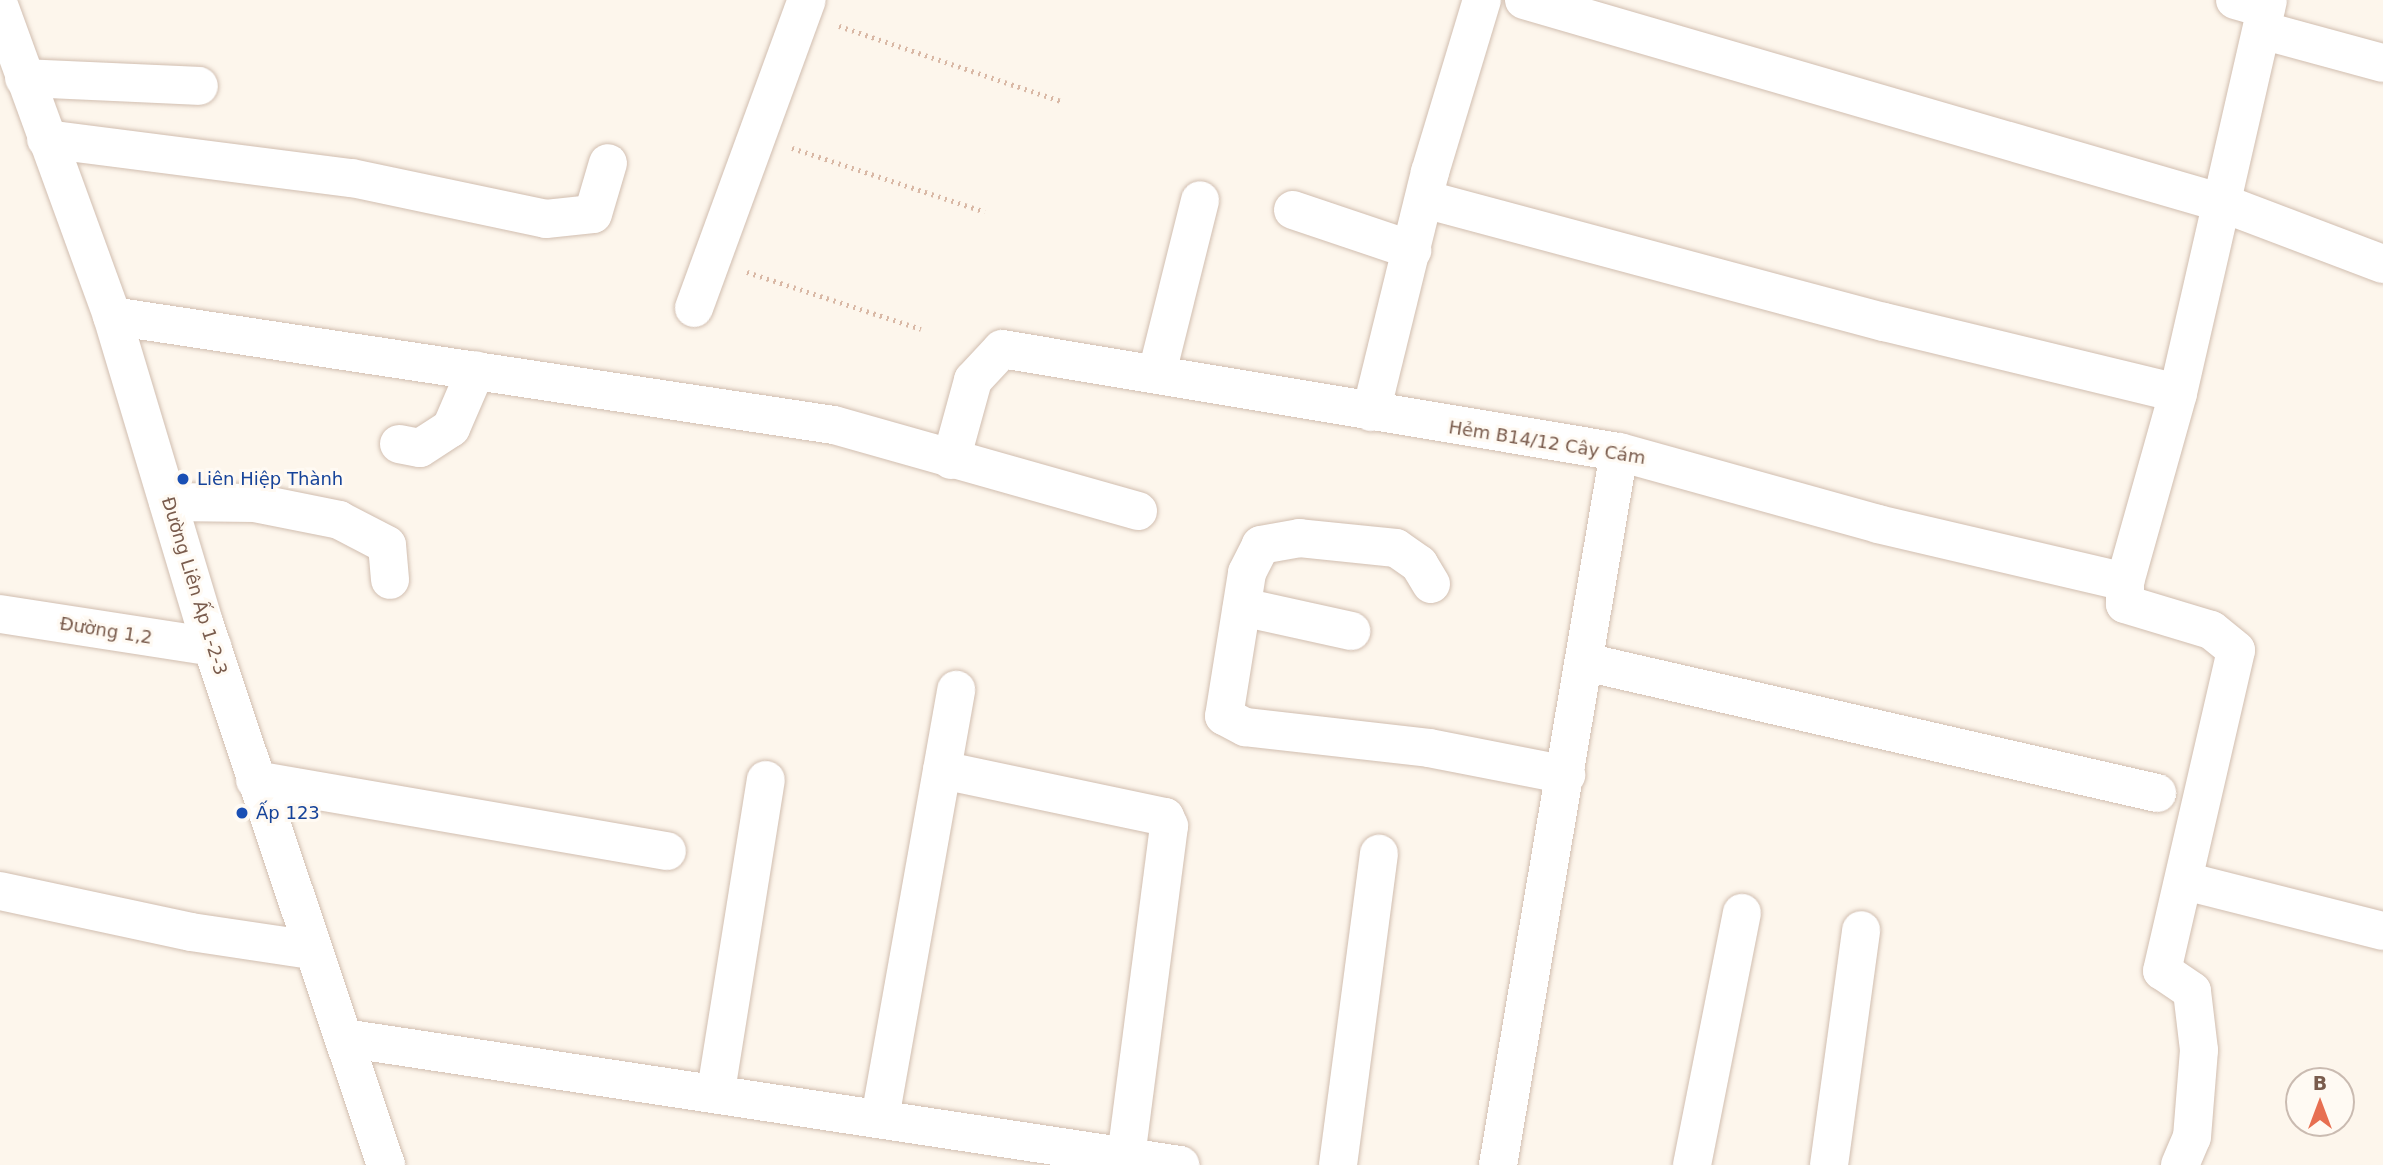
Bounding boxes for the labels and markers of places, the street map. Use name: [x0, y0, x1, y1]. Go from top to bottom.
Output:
place label: Liên Hiệp Thành: [197, 468, 343, 490]
marker: Liên Hiệp Thành: [175, 471, 191, 487]
place label: Ấp 123: [256, 802, 320, 824]
marker: Ấp 123: [234, 805, 250, 821]

